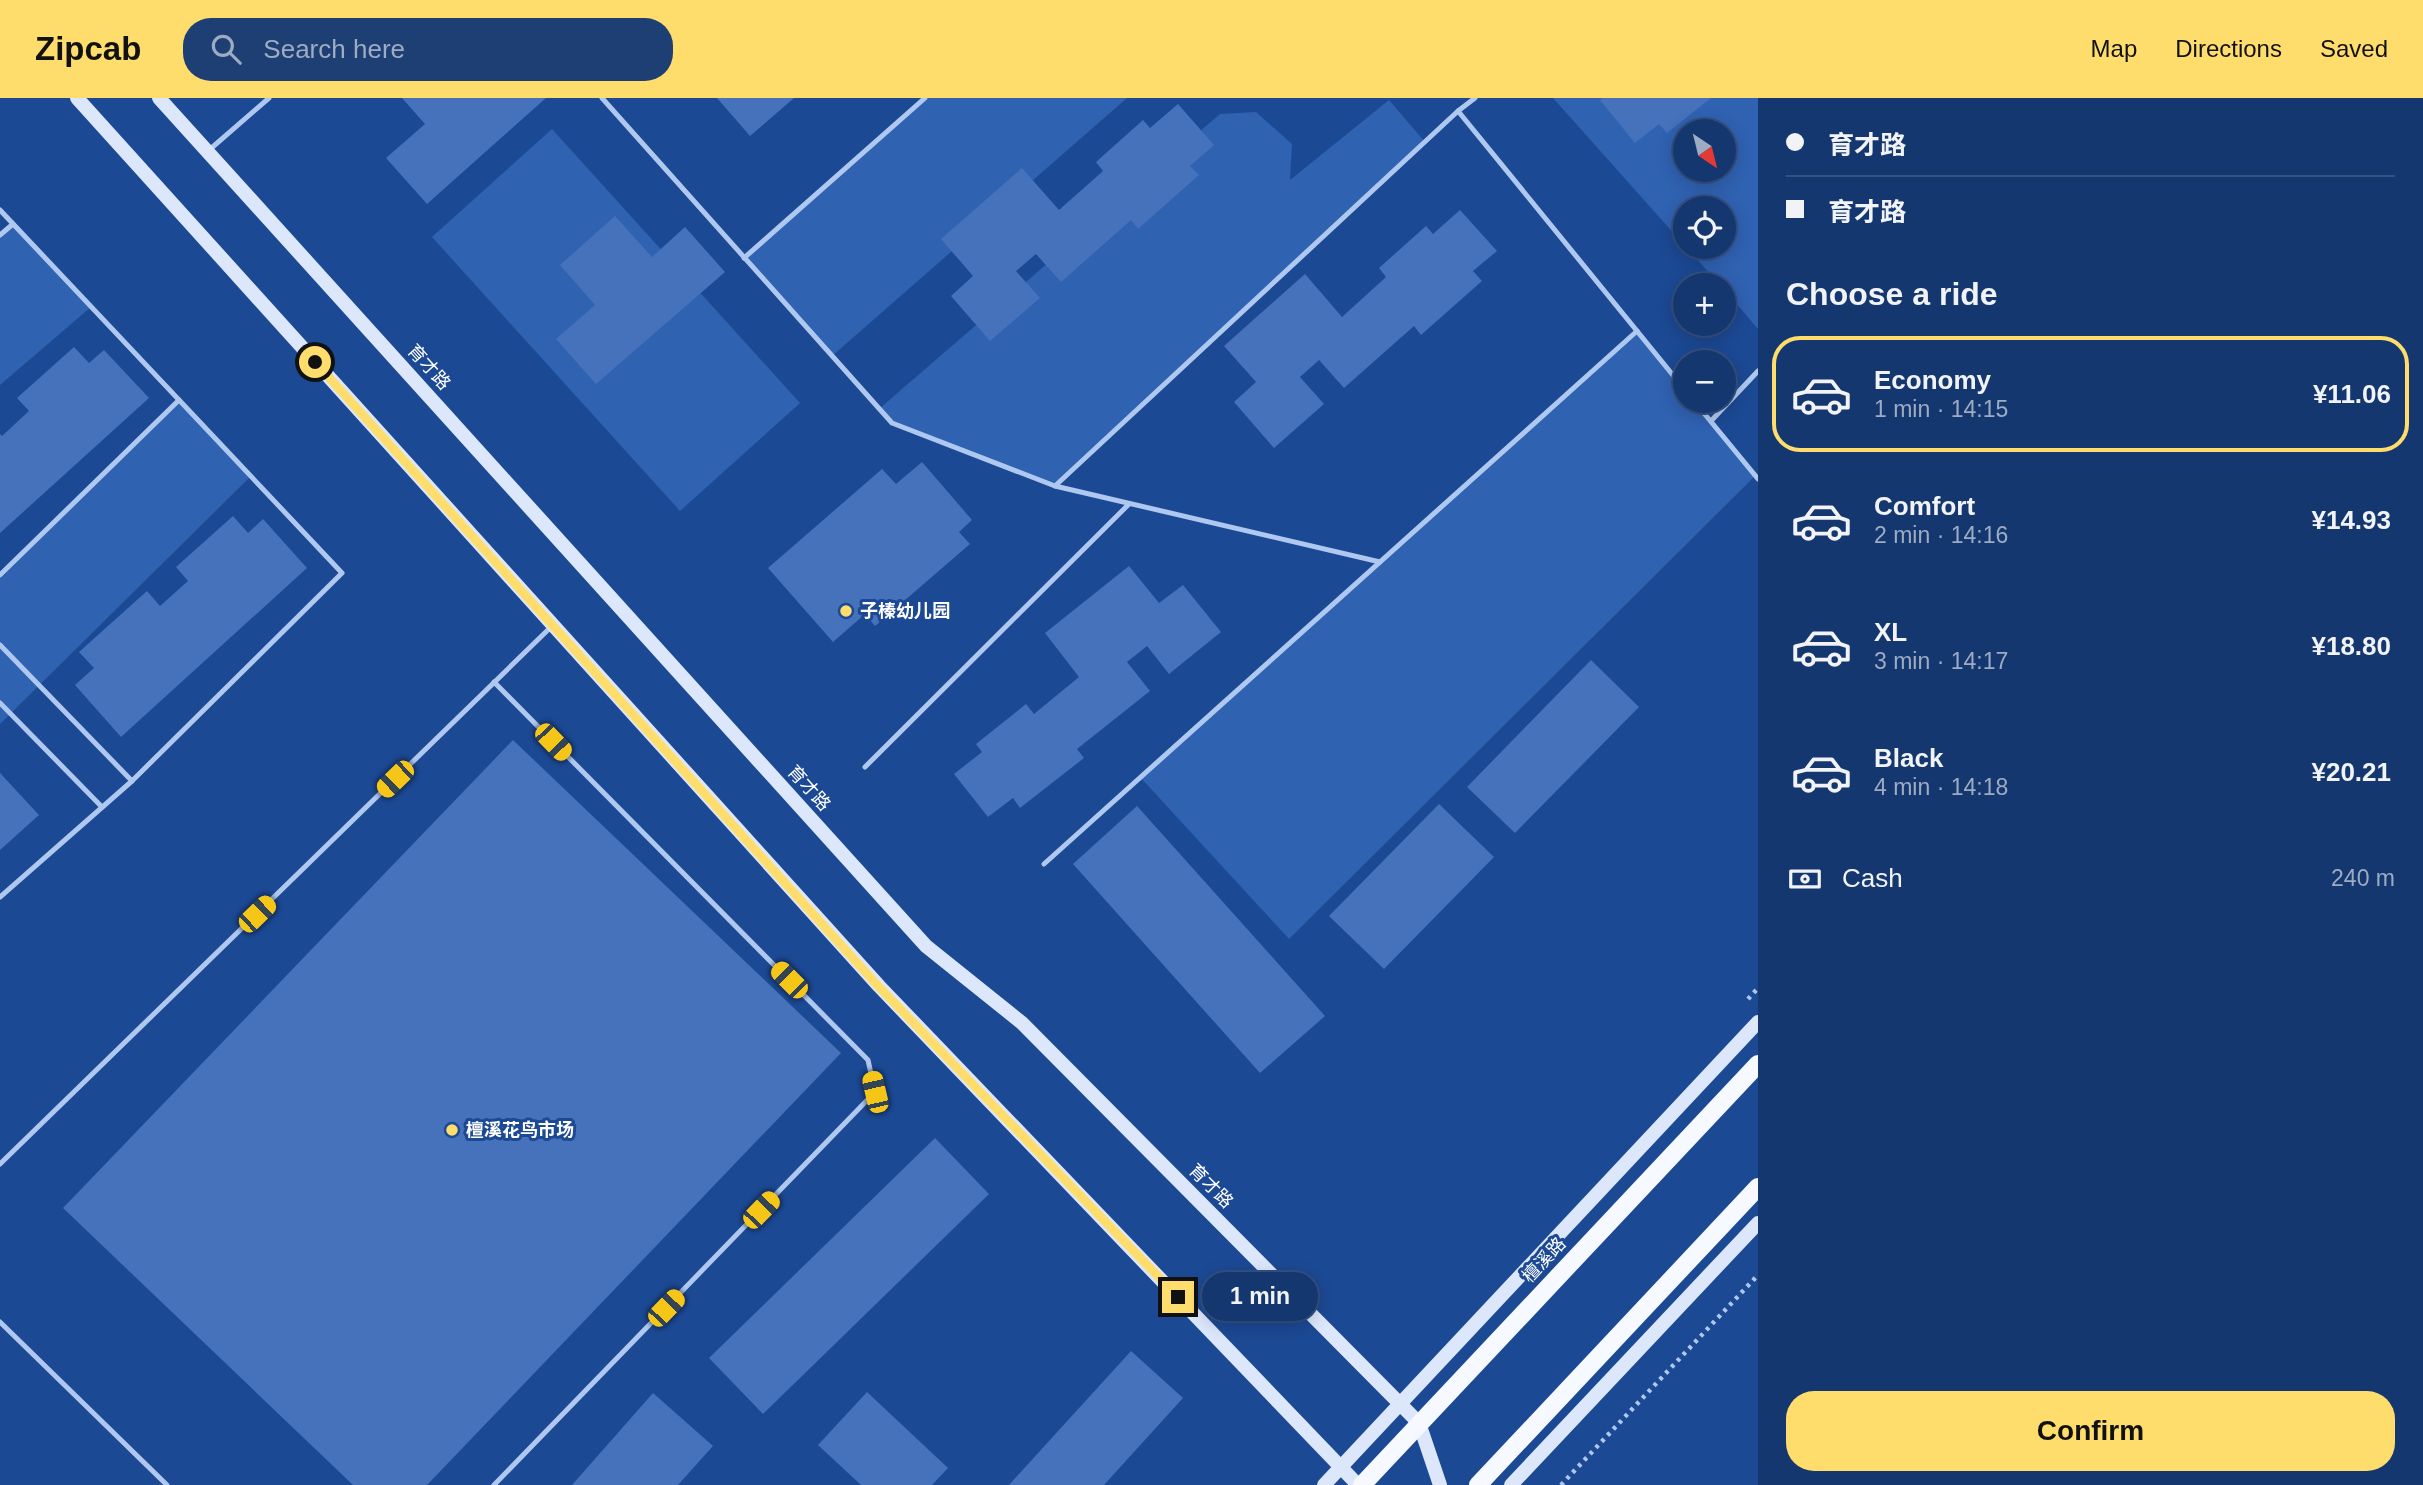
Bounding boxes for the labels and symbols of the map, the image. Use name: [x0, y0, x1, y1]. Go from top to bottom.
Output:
north arrow: [1673, 119, 1736, 182]
street label: 育才路: [404, 340, 454, 394]
route start: [299, 346, 331, 378]
place label: 子榛幼儿园: [860, 601, 950, 621]
marker: 子榛幼儿园: [838, 603, 854, 619]
car: [531, 720, 576, 764]
car: [373, 757, 418, 801]
street label: 育才路: [784, 761, 834, 815]
car: [235, 892, 280, 936]
car: [767, 958, 812, 1002]
car: [861, 1069, 890, 1115]
place label: 檀溪花鸟市场: [466, 1120, 574, 1140]
marker: 檀溪花鸟市场: [444, 1122, 460, 1138]
street label: 育才路: [1185, 1160, 1237, 1212]
car: [739, 1188, 784, 1232]
street label: 檀溪路: [1518, 1233, 1570, 1287]
callout: 1 min: [1202, 1272, 1318, 1322]
route end: [1162, 1281, 1194, 1313]
car: [644, 1286, 689, 1330]

